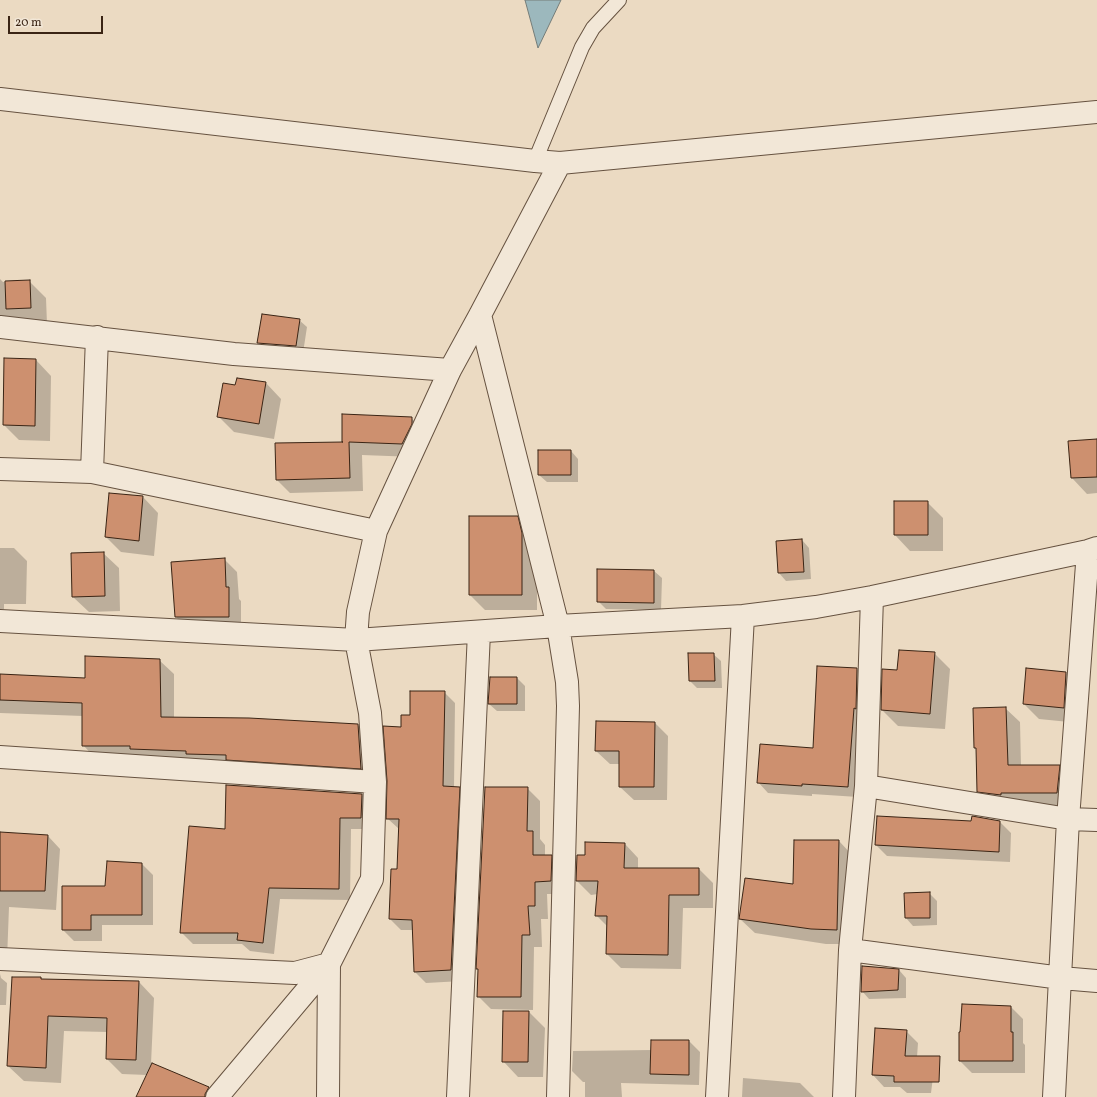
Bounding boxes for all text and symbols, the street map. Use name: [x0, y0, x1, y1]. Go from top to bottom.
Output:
scale bar: [10, 8, 105, 34]
text: 20 m: [15, 15, 42, 31]

